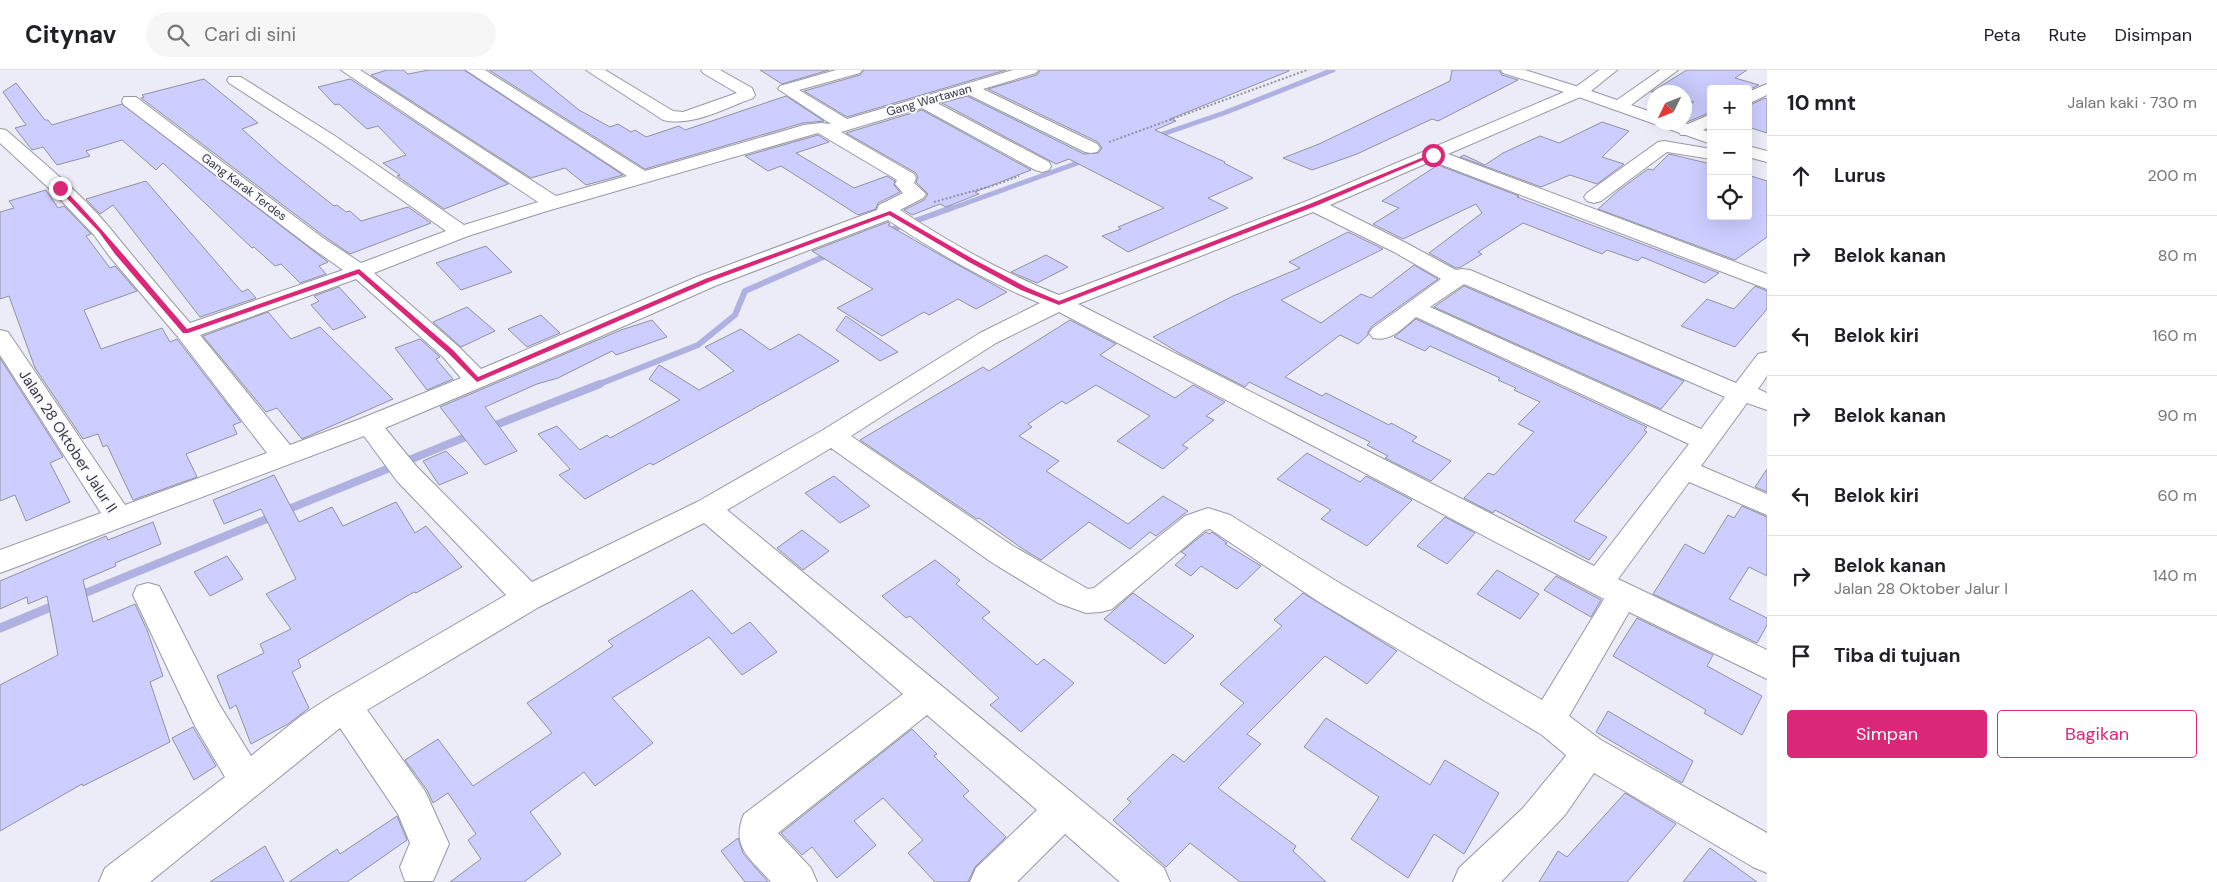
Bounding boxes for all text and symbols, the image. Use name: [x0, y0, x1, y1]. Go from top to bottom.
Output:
search box: [146, 12, 496, 57]
text: Citynav: [25, 19, 116, 50]
icon: search: [164, 21, 192, 49]
text: Cari di sini: [204, 22, 296, 47]
text: Peta: [1984, 23, 2020, 47]
text: Rute: [2048, 23, 2087, 47]
text: Disimpan: [2115, 23, 2192, 47]
street label: Gang Wartawan: [885, 80, 974, 120]
north arrow: [1647, 85, 1692, 130]
map controls: [1707, 85, 1752, 220]
button: +: [1707, 85, 1752, 130]
text: 10 mnt: [1787, 89, 1856, 117]
text: Jalan kaki · 730 m: [2067, 92, 2197, 113]
button: −: [1707, 130, 1752, 175]
route start: [1422, 144, 1445, 167]
street label: Gang Karak Terdes: [198, 150, 290, 224]
icon: ahead: [1787, 162, 1815, 190]
text: Lurus: [1834, 163, 1886, 188]
text: 200 m: [2148, 165, 2197, 186]
button: locate: [1707, 175, 1752, 220]
route end: [49, 177, 72, 200]
icon: right: [1787, 242, 1815, 270]
text: Belok kanan: [1834, 243, 1946, 268]
text: 80 m: [2158, 245, 2197, 266]
icon: left: [1787, 322, 1815, 350]
text: Belok kiri: [1834, 323, 1919, 348]
text: 160 m: [2153, 325, 2197, 346]
street label: Jalan 28 Oktober Jalur II: [14, 366, 122, 516]
icon: right: [1787, 402, 1815, 430]
text: Belok kanan: [1834, 403, 1946, 428]
text: 90 m: [2157, 405, 2197, 426]
icon: left: [1787, 482, 1815, 510]
text: Belok kiri: [1834, 483, 1919, 508]
text: 60 m: [2157, 485, 2197, 506]
text: Belok kanan: [1834, 553, 1946, 578]
icon: right: [1787, 562, 1815, 590]
text: 140 m: [2153, 565, 2197, 586]
text: Jalan 28 Oktober Jalur I: [1834, 578, 2008, 599]
icon: arrive: [1787, 642, 1815, 670]
text: Tiba di tujuan: [1834, 643, 1960, 668]
button: Simpan: [1787, 710, 1987, 758]
button: Bagikan: [1997, 710, 2197, 758]

